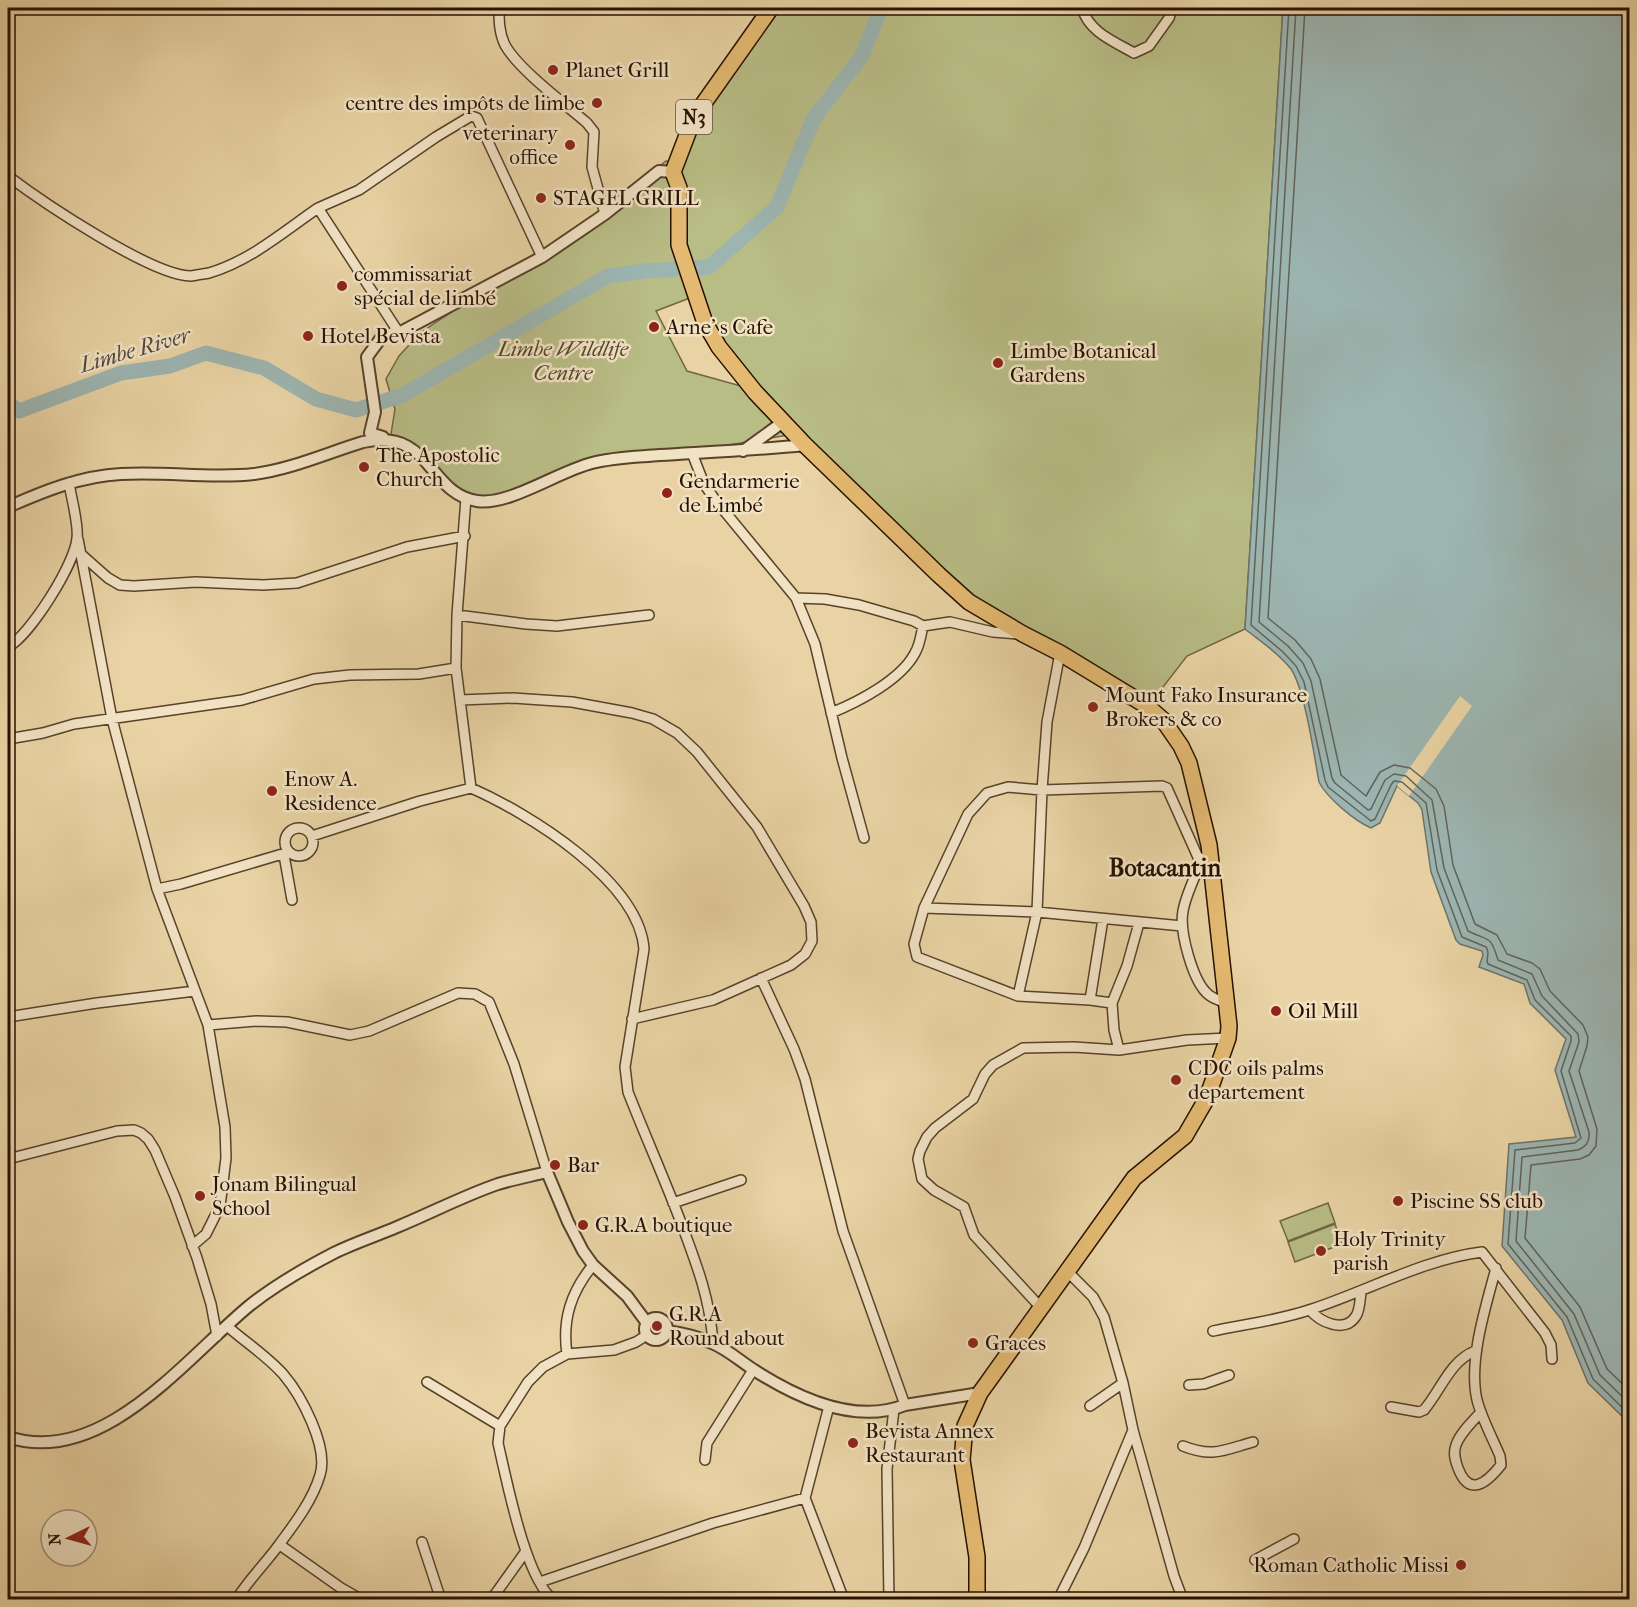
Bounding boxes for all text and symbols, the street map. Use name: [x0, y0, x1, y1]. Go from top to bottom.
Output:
place label: Planet Grill: [565, 58, 669, 82]
marker: Planet Grill: [546, 63, 560, 77]
place label: centre des impôts de limbe: [346, 91, 585, 115]
marker: centre des impôts de limbe: [590, 96, 604, 110]
road number: N3: [676, 100, 712, 134]
place label: veterinary office: [462, 121, 559, 169]
marker: veterinary office: [563, 138, 577, 152]
place label: STAGEL GRILL: [553, 186, 699, 210]
marker: STAGEL GRILL: [534, 191, 548, 205]
place label: commissariat spécial de limbé: [354, 262, 496, 310]
marker: commissariat spécial de limbé: [335, 279, 349, 293]
place label: Arne' s Cafe: [665, 315, 773, 339]
marker: Arne' s Cafe: [647, 320, 661, 334]
water label: Limbe River: [75, 321, 195, 379]
place label: Hotel Bevista: [320, 324, 441, 348]
marker: Hotel Bevista: [301, 329, 315, 343]
park label: Limbe Wildlife Centre: [496, 337, 629, 385]
place label: Limbe Botanical Gardens: [1010, 339, 1157, 387]
marker: Limbe Botanical Gardens: [991, 356, 1005, 370]
place label: The Apostolic Church: [376, 443, 500, 491]
marker: The Apostolic Church: [357, 460, 371, 474]
place label: Gendarmerie de Limbé: [679, 469, 800, 517]
marker: Gendarmerie de Limbé: [660, 486, 674, 500]
place label: Mount Fako Insurance Brokers & co: [1105, 683, 1307, 731]
marker: Mount Fako Insurance Brokers & co: [1086, 700, 1100, 714]
place label: Enow A. Residence: [284, 767, 377, 815]
marker: Enow A. Residence: [265, 784, 279, 798]
district label: Botacantin: [1109, 854, 1222, 882]
place label: Oil Mill: [1288, 999, 1358, 1023]
marker: Oil Mill: [1269, 1004, 1283, 1018]
place label: CDC oils palms departement: [1188, 1056, 1324, 1104]
marker: CDC oils palms departement: [1169, 1073, 1183, 1087]
place label: Bar: [567, 1153, 599, 1177]
marker: Bar: [548, 1158, 562, 1172]
place label: Jonam Bilingual School: [210, 1172, 357, 1220]
marker: Jonam Bilingual School: [193, 1189, 207, 1203]
place label: Piscine SS club: [1410, 1189, 1543, 1213]
marker: Piscine SS club: [1391, 1194, 1405, 1208]
place label: G.R.A boutique: [595, 1213, 732, 1237]
marker: G.R.A boutique: [576, 1218, 590, 1232]
place label: Holy Trinity parish: [1332, 1227, 1447, 1275]
marker: Holy Trinity parish: [1314, 1244, 1328, 1258]
place label: G.R.A Round about: [669, 1302, 785, 1350]
marker: G.R.A Round about: [650, 1319, 664, 1333]
place label: Graces: [985, 1331, 1046, 1355]
marker: Graces: [966, 1336, 980, 1350]
place label: Bevista Annex Restaurant: [865, 1419, 994, 1467]
marker: Bevista Annex Restaurant: [846, 1436, 860, 1450]
north arrow: [39, 1508, 99, 1568]
text: N: [44, 1532, 65, 1546]
place label: Roman Catholic Missi: [1253, 1553, 1449, 1577]
marker: Roman Catholic Missi: [1454, 1558, 1468, 1572]

